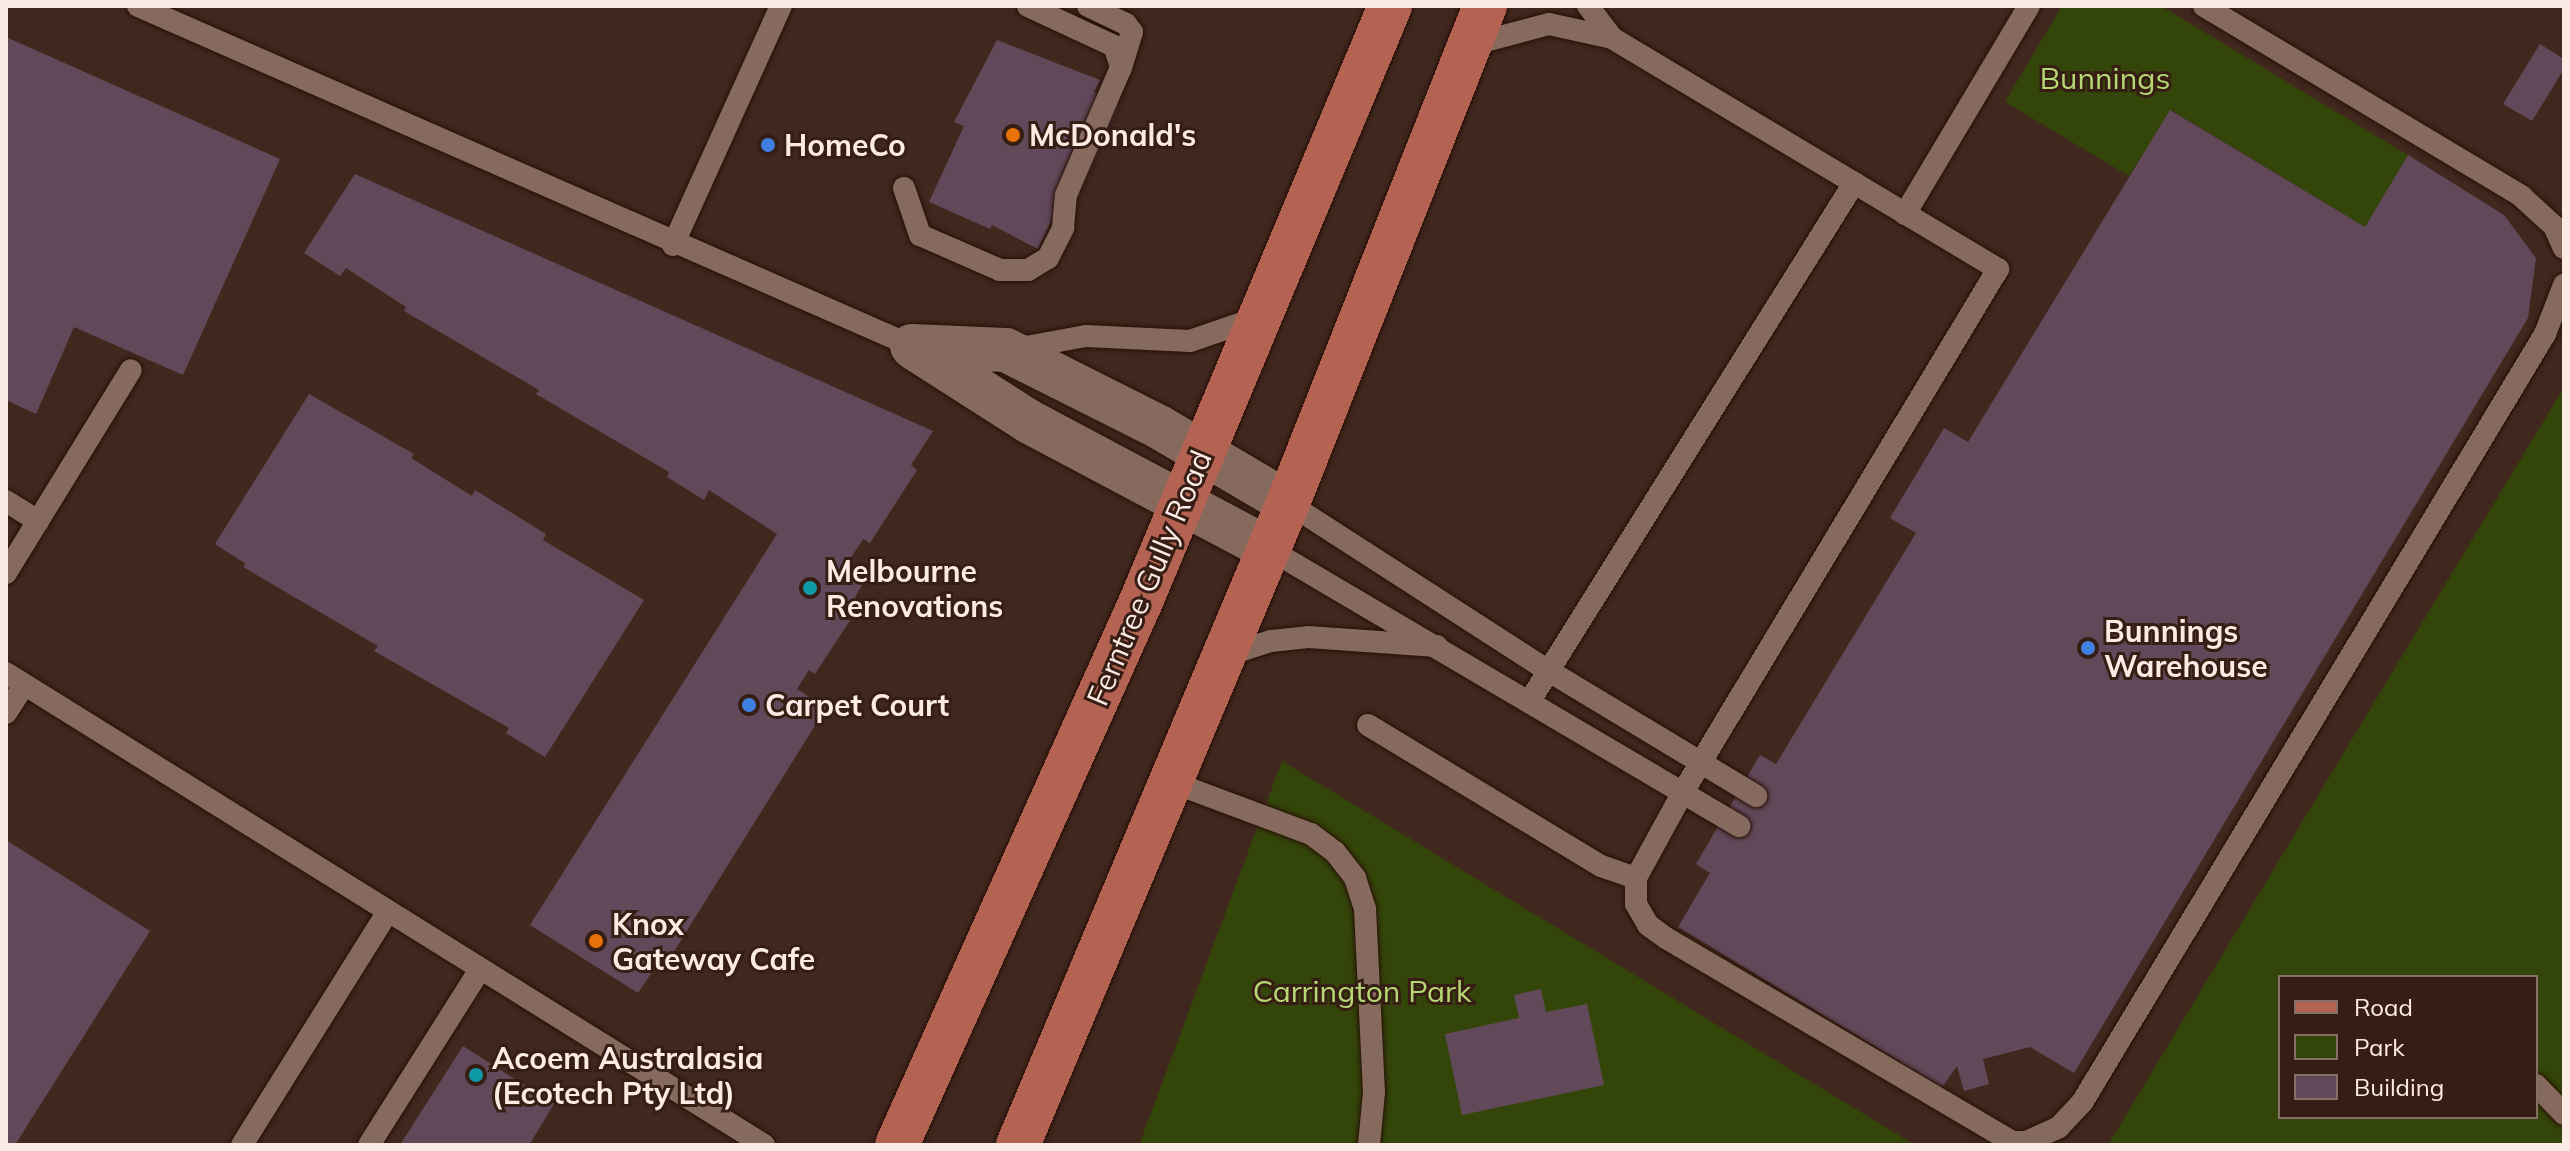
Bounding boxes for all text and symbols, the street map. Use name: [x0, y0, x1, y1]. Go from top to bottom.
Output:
park label: Bunnings: [2040, 60, 2170, 96]
place label: McDonald's: [1029, 117, 1196, 153]
marker: McDonald's: [1004, 126, 1022, 144]
place label: HomeCo: [784, 127, 906, 163]
marker: HomeCo: [759, 136, 777, 154]
street label: Ferntree Gully Road: [1079, 445, 1219, 711]
place label: Melbourne Renovations: [826, 553, 1003, 624]
marker: Melbourne Renovations: [801, 579, 819, 597]
place label: Bunnings Warehouse: [2104, 613, 2268, 684]
marker: Bunnings Warehouse: [2079, 639, 2097, 657]
place label: Carpet Court: [765, 687, 949, 723]
marker: Carpet Court: [740, 696, 758, 714]
place label: Knox Gateway Cafe: [612, 906, 815, 976]
marker: Knox Gateway Cafe: [587, 932, 605, 950]
park label: Carrington Park: [1253, 973, 1471, 1009]
legend: [2278, 975, 2538, 1119]
text: Road: [2354, 992, 2413, 1022]
text: Park: [2354, 1032, 2405, 1062]
place label: Acoem Australasia (Ecotech Pty Ltd): [492, 1040, 763, 1110]
marker: Acoem Australasia (Ecotech Pty Ltd): [467, 1066, 485, 1084]
text: Building: [2354, 1072, 2444, 1102]

